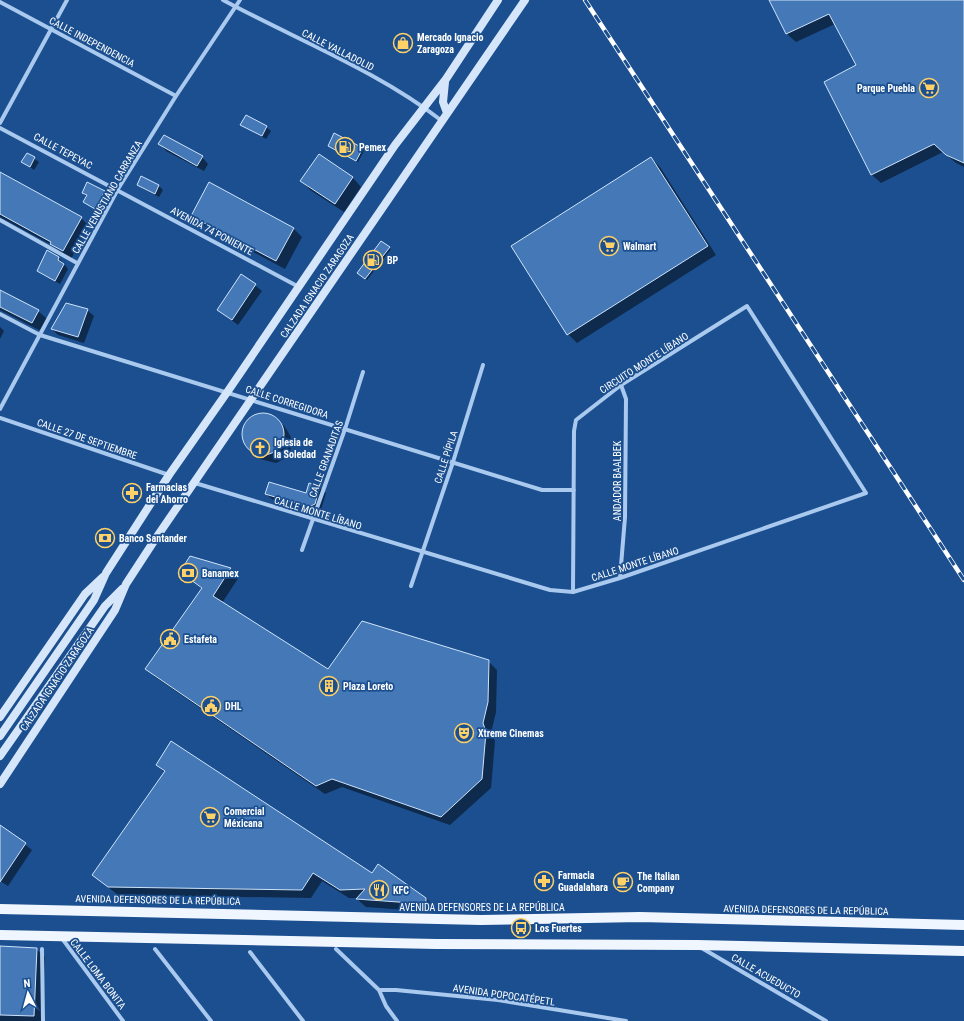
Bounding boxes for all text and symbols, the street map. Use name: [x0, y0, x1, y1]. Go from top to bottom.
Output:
street label: CALLE INDEPENDENCIA: [47, 15, 137, 69]
street label: CALLE VALLADOLID: [300, 27, 376, 73]
shop icon: Mercado Ignacio Zaragoza: [392, 32, 414, 54]
place label: Mercado Ignacio Zaragoza: [417, 32, 484, 55]
supermarket icon: Parque Puebla: [918, 77, 940, 99]
place label: Parque Puebla: [857, 83, 915, 94]
street label: CALLE TEPEYAC: [32, 131, 95, 171]
fuel station icon: Pemex: [334, 136, 356, 158]
street label: CALLE VENUSTIANO CARRANZA: [70, 138, 144, 256]
place label: Pemex: [359, 142, 387, 153]
street label: AVENIDA 74 PONIENTE: [169, 205, 255, 257]
street label: CALZADA IGNACIO ZARAGOZA: [278, 232, 356, 340]
supermarket icon: Walmart: [598, 235, 620, 257]
place label: Walmart: [623, 241, 656, 252]
fuel station icon: BP: [362, 249, 384, 271]
place label: BP: [387, 255, 399, 266]
street label: CIRCUITO MONTE LÍBANO: [597, 329, 690, 396]
street label: CALLE CORREGIDORA: [244, 383, 330, 421]
street label: CALLE 27 DE SEPTIEMBRE: [36, 417, 138, 461]
street label: CALLE GRANADITAS: [307, 419, 345, 499]
street label: CALLE PÍPILA: [431, 429, 460, 485]
church icon: Iglesia de la Soledad: [249, 437, 271, 459]
place label: Iglesia de la Soledad: [274, 437, 316, 460]
street label: ANDADOR BAALBEK: [612, 440, 623, 521]
pharmacy icon: Farmacias del Ahorro: [121, 482, 143, 504]
place label: Farmacias del Ahorro: [146, 482, 188, 505]
street label: CALLE MONTE LÍBANO: [273, 493, 363, 532]
bank icon: Banco Santander: [94, 527, 116, 549]
place label: Banco Santander: [119, 533, 188, 544]
street label: CALLE MONTE LÍBANO: [590, 544, 680, 583]
bank icon: Banamex: [177, 562, 199, 584]
place label: Banamex: [202, 568, 239, 579]
street label: CALZADA IGNACIO ZARAGOZA: [18, 625, 96, 733]
public building icon: Estafeta: [159, 628, 181, 650]
place label: Estafeta: [184, 634, 217, 645]
building icon: Plaza Loreto: [318, 675, 340, 697]
place label: Plaza Loreto: [343, 681, 393, 692]
public building icon: DHL: [200, 695, 222, 717]
place label: DHL: [225, 701, 242, 712]
theatre icon: Xtreme Cinemas: [453, 722, 475, 744]
place label: Xtreme Cinemas: [478, 728, 544, 739]
supermarket icon: Comercial Méxicana: [199, 806, 221, 828]
place label: Comercial Méxicana: [224, 806, 264, 829]
pharmacy icon: Farmacia Guadalahara: [533, 870, 555, 892]
place label: Farmacia Guadalahara: [558, 870, 608, 893]
cafe icon: The Italian Company: [612, 871, 634, 893]
place label: The Italian Company: [637, 871, 680, 894]
restaurant icon: KFC: [368, 879, 390, 901]
place label: KFC: [393, 885, 409, 896]
street label: AVENIDA DEFENSORES DE LA REPÚBLICA: [75, 892, 241, 907]
street label: AVENIDA DEFENSORES DE LA REPÚBLICA: [399, 901, 565, 913]
street label: AVENIDA DEFENSORES DE LA REPÚBLICA: [723, 902, 889, 917]
bus stop icon: Los Fuertes: [510, 917, 532, 939]
place label: Los Fuertes: [535, 923, 582, 934]
street label: CALLE LOMA BONITA: [68, 937, 128, 1011]
street label: CALLE ACUEDUCTO: [729, 952, 803, 1000]
north arrow: [8, 973, 48, 1013]
text: N: [23, 977, 31, 990]
street label: AVENIDA POPOCATÉPETL: [452, 981, 556, 1008]

